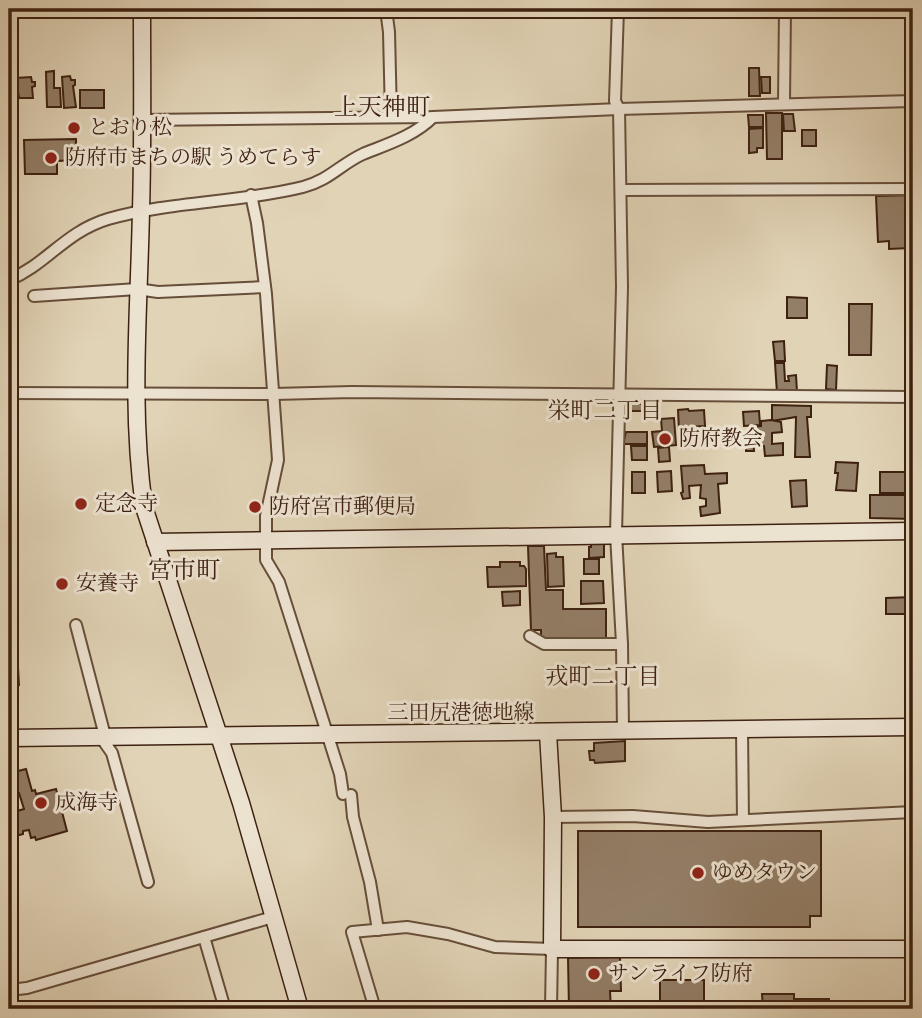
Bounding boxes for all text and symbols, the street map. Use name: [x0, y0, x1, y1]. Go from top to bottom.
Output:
district label: 上天神町: [334, 92, 430, 126]
place label: とおり松: [88, 114, 172, 143]
marker: とおり松: [66, 120, 82, 136]
place label: 防府市まちの駅 うめてらす: [65, 144, 321, 173]
marker: 防府市まちの駅 うめてらす: [43, 150, 59, 166]
district label: 栄町二丁目: [548, 396, 663, 428]
place label: 防府教会: [679, 425, 763, 454]
marker: 防府教会: [657, 431, 673, 447]
place label: 定念寺: [95, 490, 158, 519]
place label: 防府宮市郵便局: [269, 493, 416, 522]
marker: 定念寺: [73, 496, 89, 512]
marker: 防府宮市郵便局: [247, 499, 263, 515]
district label: 宮市町: [148, 555, 220, 589]
place label: 安養寺: [76, 570, 139, 599]
marker: 安養寺: [54, 576, 70, 592]
district label: 戎町二丁目: [546, 662, 661, 694]
street label: 三田尻港徳地線: [388, 699, 535, 728]
place label: 成海寺: [55, 789, 118, 818]
marker: 成海寺: [33, 795, 49, 811]
place label: ゆめタウン: [712, 859, 817, 888]
marker: ゆめタウン: [690, 865, 706, 881]
place label: サンライフ防府: [608, 960, 753, 989]
marker: サンライフ防府: [586, 966, 602, 982]

